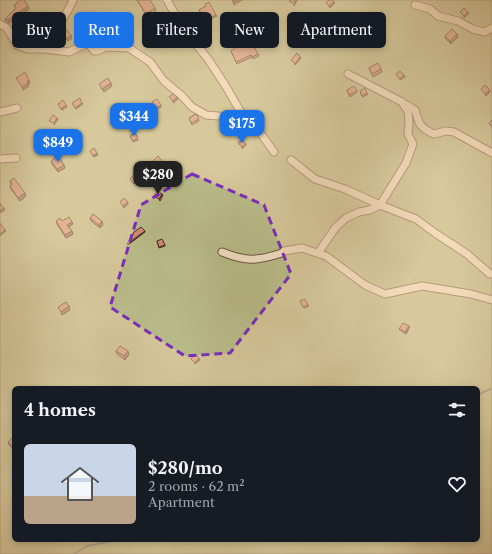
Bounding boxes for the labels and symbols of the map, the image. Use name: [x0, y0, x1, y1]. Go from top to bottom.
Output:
pin: $344: [110, 103, 158, 137]
pin: $175: [218, 110, 266, 144]
pin: $849: [34, 129, 82, 163]
pin: $280: [134, 161, 182, 195]

